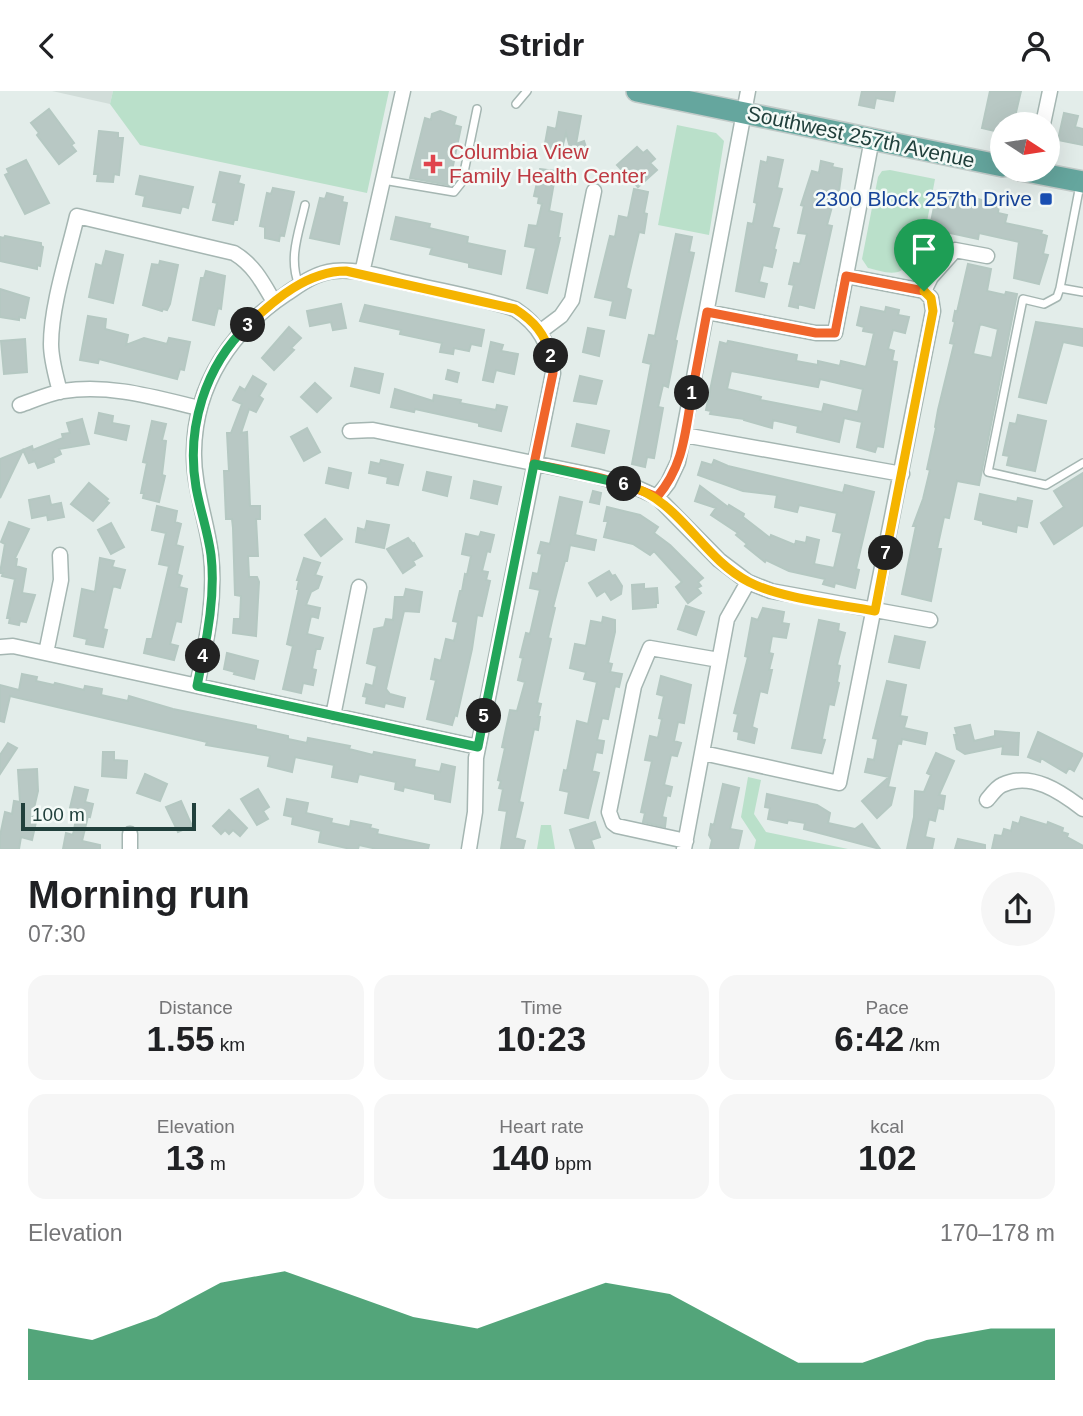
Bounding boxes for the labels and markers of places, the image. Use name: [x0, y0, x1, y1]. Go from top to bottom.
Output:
place label: Columbia View Family Health Center: [449, 140, 646, 187]
marker: Columbia View Family Health Center: [423, 154, 443, 174]
place label: 2300 Block 257th Drive: [815, 187, 1032, 210]
marker: 2300 Block 257th Drive: [1038, 191, 1054, 207]
pin: [894, 219, 954, 291]
pin: 3: [230, 307, 266, 343]
pin: 2: [534, 338, 568, 373]
pin: 1: [674, 375, 710, 411]
pin: 6: [606, 467, 642, 501]
pin: 7: [868, 535, 903, 571]
pin: 4: [186, 639, 220, 673]
pin: 5: [466, 699, 502, 733]

